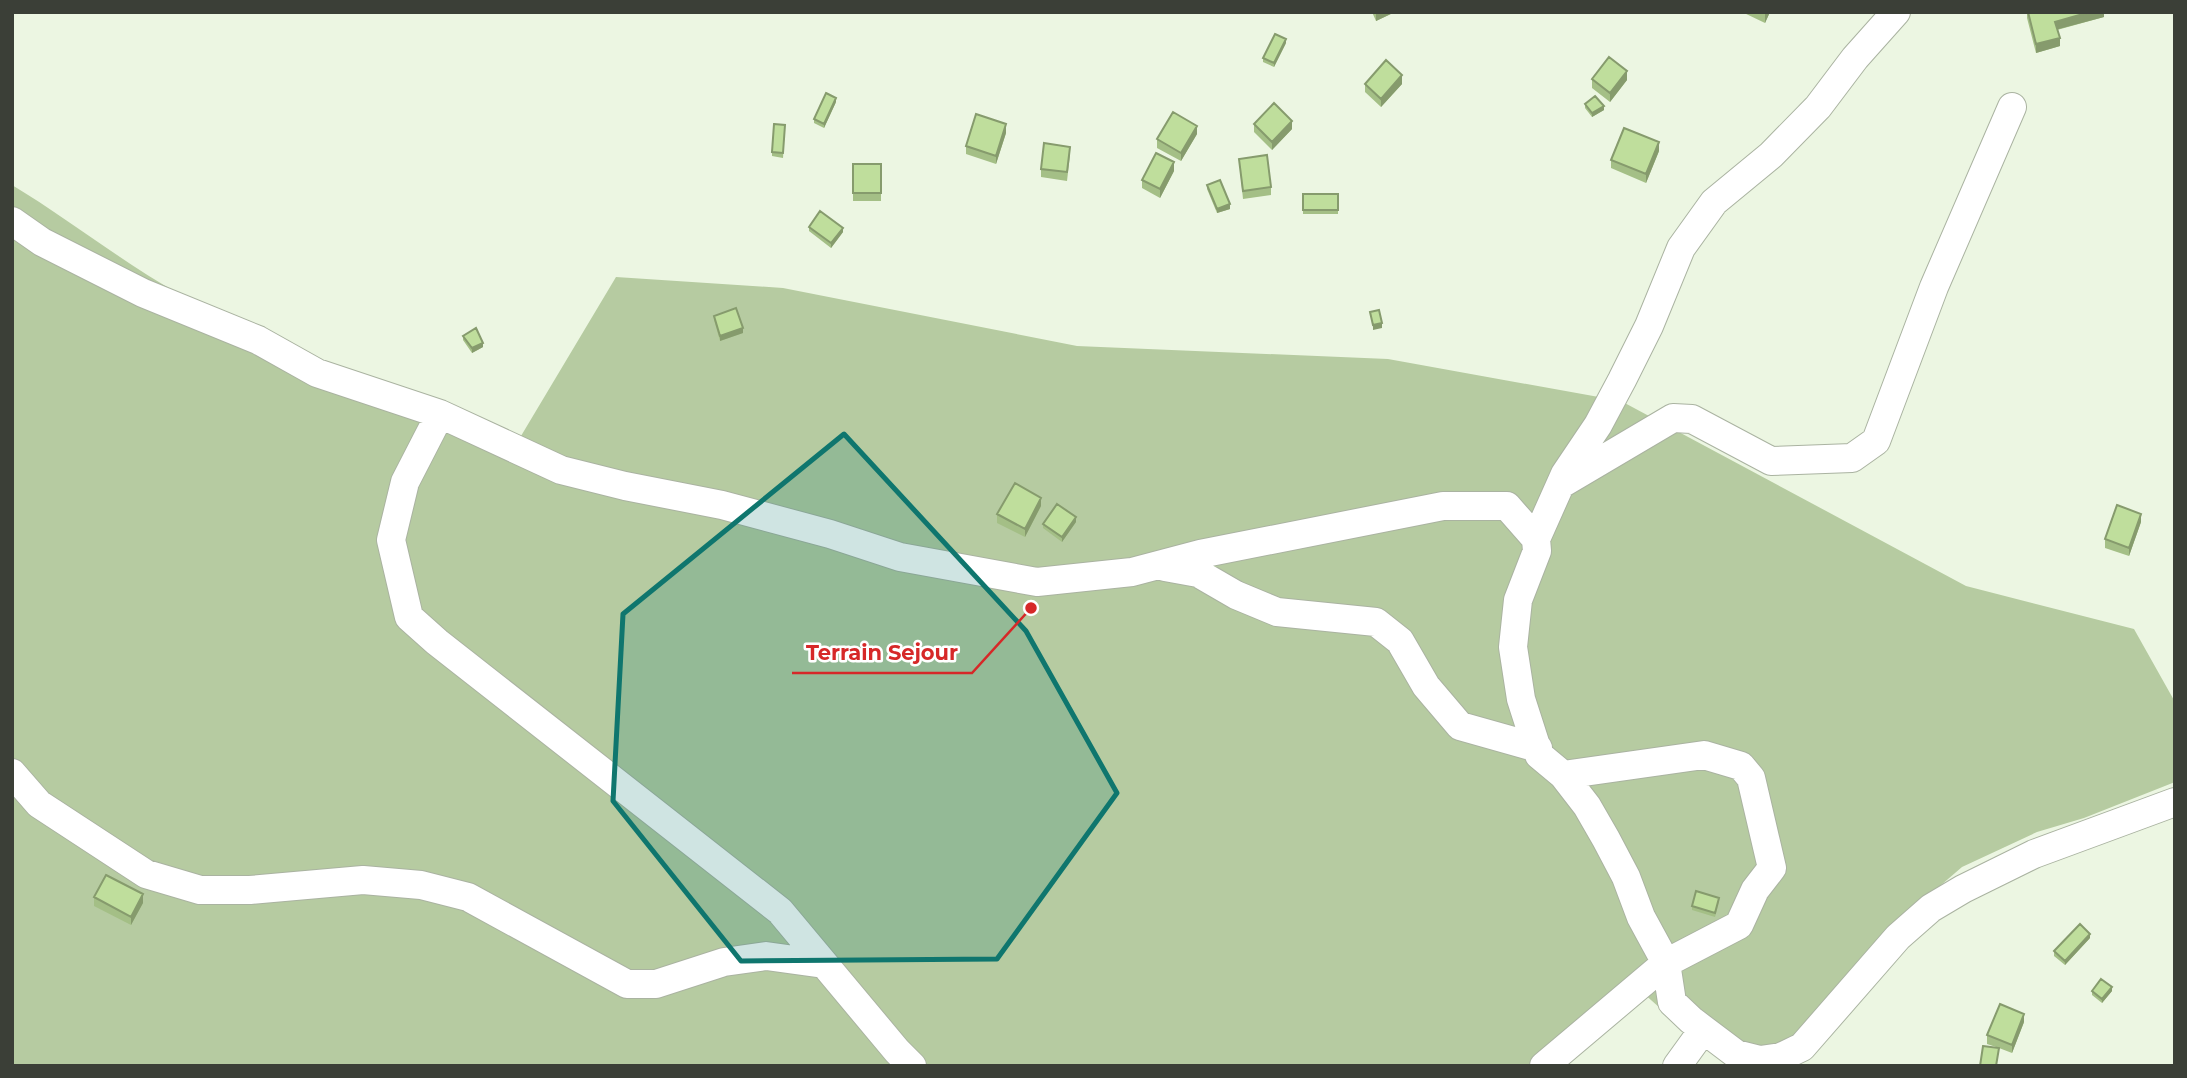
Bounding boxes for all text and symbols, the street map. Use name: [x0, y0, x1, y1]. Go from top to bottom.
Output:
callout: Terrain Sejour: [792, 631, 972, 673]
text: Terrain Sejour: [806, 640, 958, 665]

